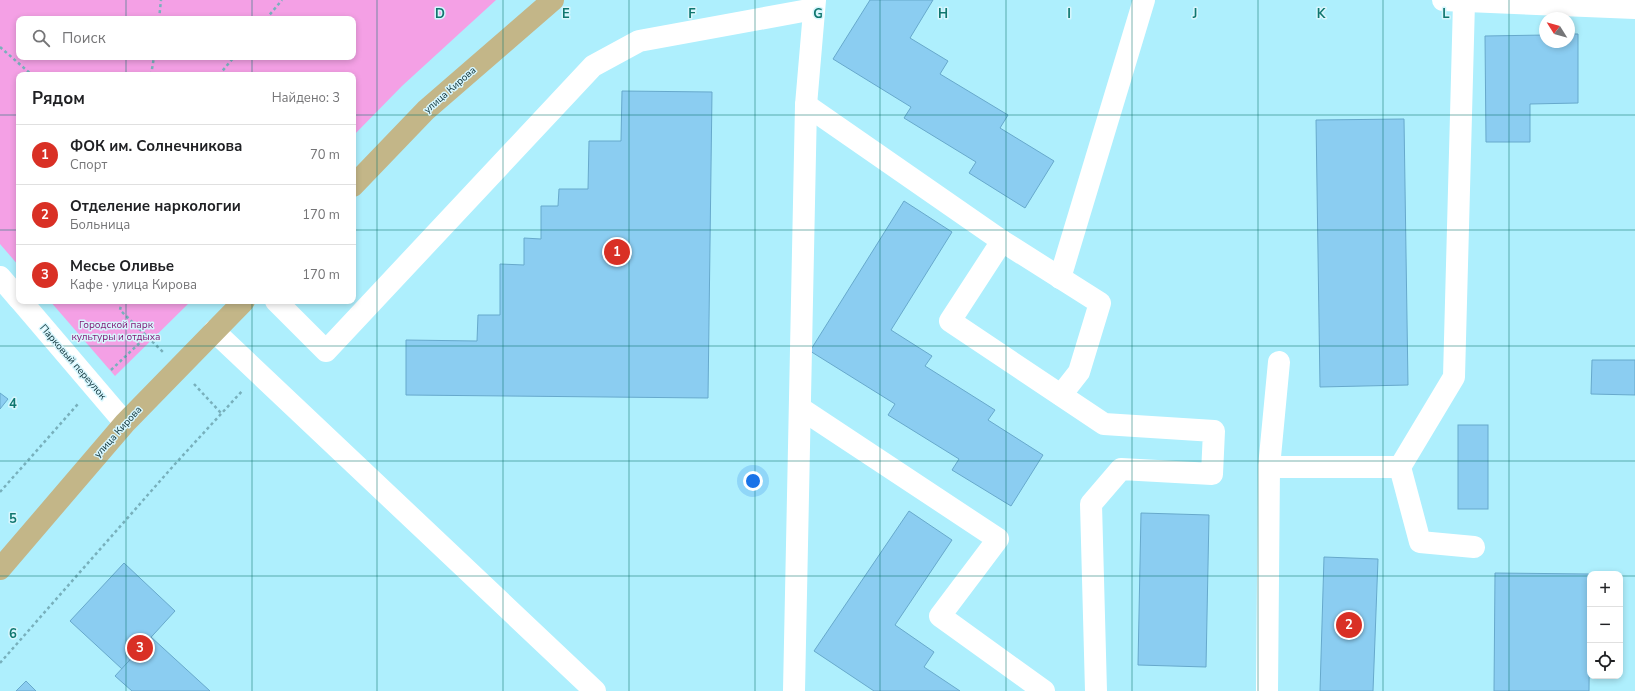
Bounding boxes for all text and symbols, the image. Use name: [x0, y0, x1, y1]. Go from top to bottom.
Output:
text: D: [435, 5, 445, 23]
text: E: [562, 5, 570, 23]
text: F: [688, 5, 696, 23]
text: G: [813, 5, 823, 23]
text: H: [938, 5, 948, 23]
text: I: [1067, 5, 1071, 23]
text: J: [1192, 5, 1197, 23]
text: K: [1317, 5, 1326, 23]
text: L: [1442, 5, 1450, 23]
north arrow: [1539, 12, 1575, 48]
search box: [16, 16, 356, 60]
icon: search: [30, 27, 52, 49]
text: Поиск: [62, 28, 106, 48]
street label: улица Кирова: [421, 63, 479, 117]
text: Рядом: [32, 87, 85, 110]
text: Найдено: 3: [272, 89, 340, 107]
text: ФОК им. Солнечникова: [70, 136, 242, 156]
text: 1: [41, 146, 49, 164]
text: 70 m: [310, 146, 340, 164]
text: Спорт: [70, 156, 107, 174]
text: Отделение наркологии: [70, 196, 241, 216]
text: 2: [41, 206, 49, 224]
text: 170 m: [302, 206, 340, 224]
text: Больница: [70, 216, 130, 234]
pin: 1: [604, 237, 630, 267]
text: Месье Оливье: [70, 256, 174, 276]
text: 3: [41, 266, 49, 284]
text: 170 m: [302, 266, 340, 284]
text: Кафе · улица Кирова: [70, 276, 197, 294]
park label: Городской парк культуры и отдыха: [72, 318, 160, 344]
street label: Парковый переулок: [37, 322, 110, 403]
text: 4: [9, 395, 17, 413]
street label: улица Кирова: [91, 403, 145, 461]
your location: [743, 471, 763, 491]
text: 5: [9, 510, 17, 528]
map controls: [1587, 571, 1623, 679]
button: +: [1587, 571, 1623, 607]
button: −: [1587, 607, 1623, 643]
pin: 2: [1336, 610, 1362, 640]
text: 6: [9, 625, 17, 643]
pin: 3: [127, 633, 153, 663]
button: locate: [1587, 643, 1623, 679]

